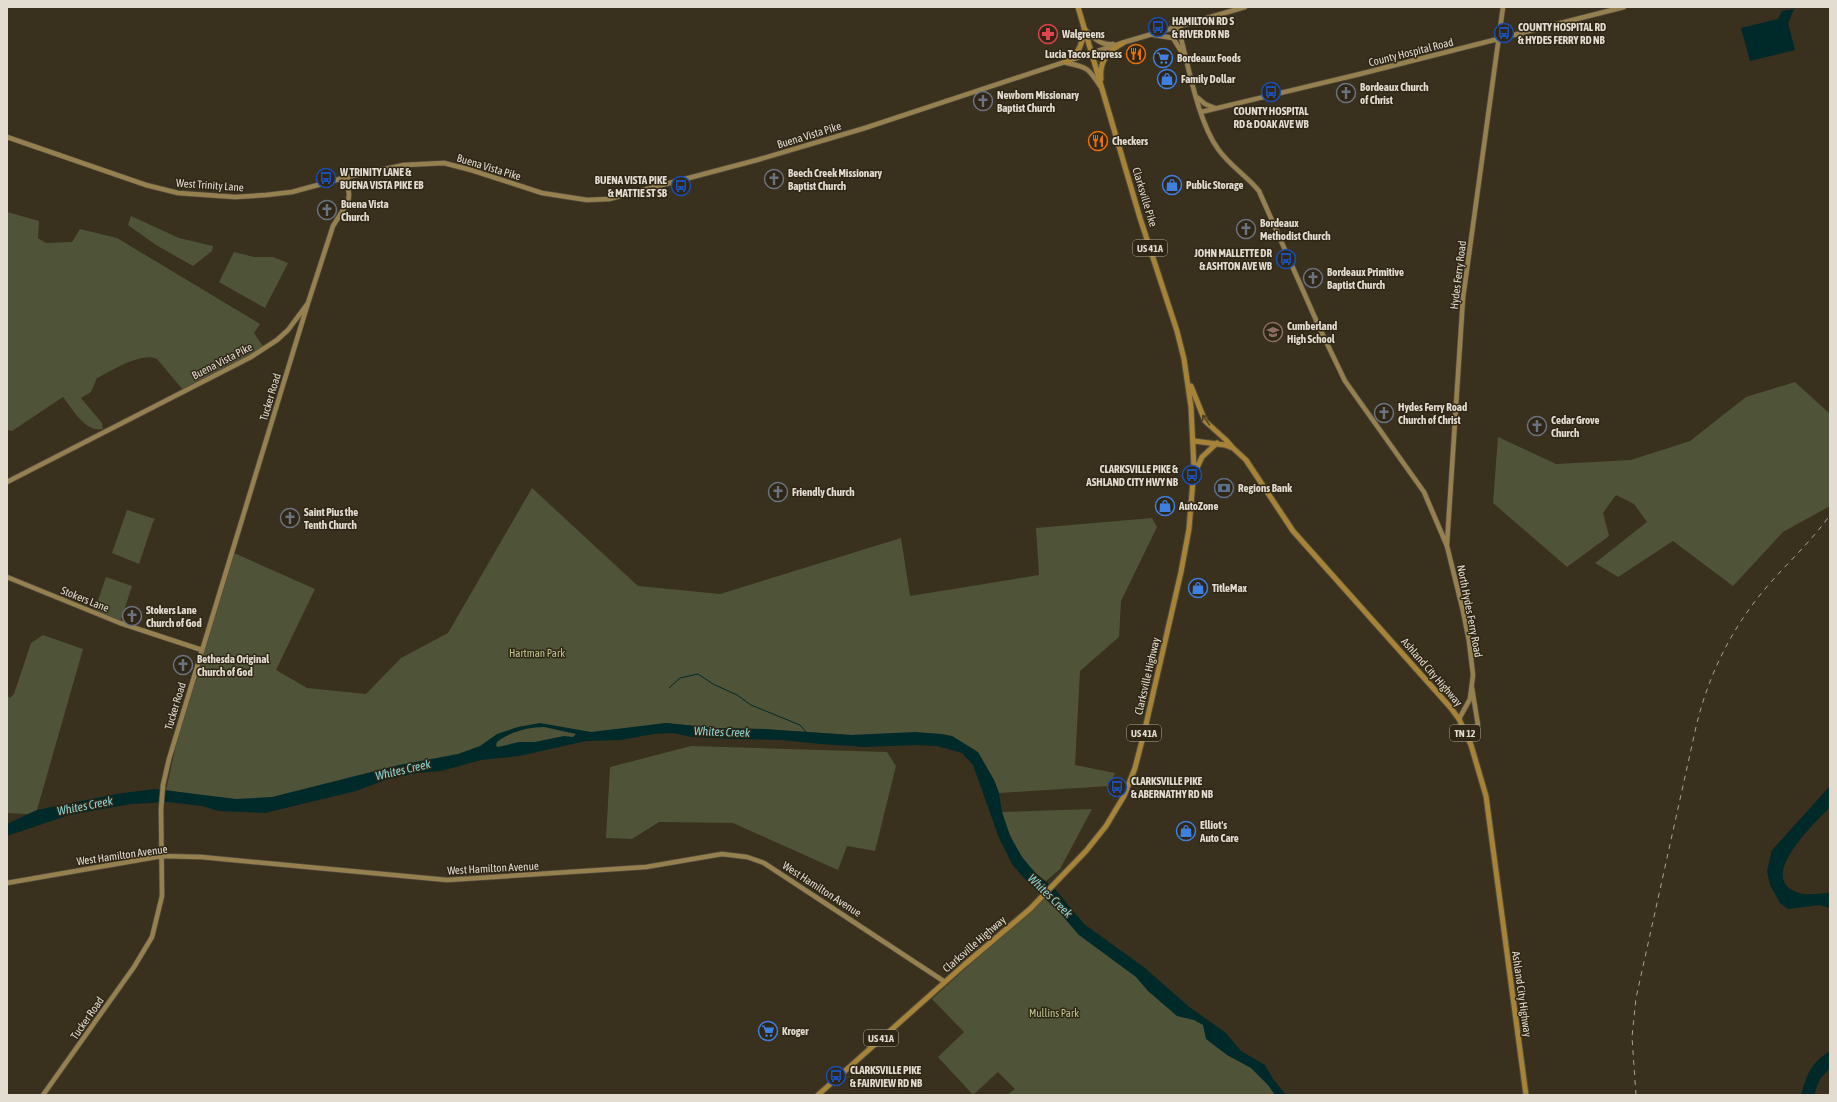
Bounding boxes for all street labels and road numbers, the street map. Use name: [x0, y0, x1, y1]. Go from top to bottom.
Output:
street label: County Hospital Road: [1367, 36, 1455, 68]
street label: Buena Vista Pike: [776, 120, 842, 150]
street label: Buena Vista Pike: [456, 152, 522, 182]
street label: Clarksville Pike: [1130, 166, 1160, 228]
street label: West Trinity Lane: [176, 177, 244, 193]
road number: US 41A: [1133, 240, 1167, 256]
street label: Hydes Ferry Road: [1448, 240, 1468, 310]
street label: Buena Vista Pike: [190, 341, 254, 381]
street label: Tucker Road: [257, 372, 283, 422]
street label: North Hydes Ferry Road: [1455, 564, 1485, 658]
street label: Stokers Lane: [59, 584, 111, 614]
street label: Ashland City Highway: [1399, 635, 1465, 709]
street label: Clarksville Highway: [1132, 636, 1162, 716]
street label: Tucker Road: [162, 681, 188, 731]
road number: US 41A: [1127, 725, 1161, 741]
road number: TN 12: [1450, 725, 1480, 741]
street label: West Hamilton Avenue: [76, 843, 168, 867]
street label: West Hamilton Avenue: [780, 859, 864, 919]
street label: West Hamilton Avenue: [447, 860, 539, 876]
street label: Clarksville Highway: [940, 913, 1008, 975]
street label: Ashland City Highway: [1510, 950, 1534, 1038]
street label: Tucker Road: [68, 994, 106, 1042]
road number: US 41A: [864, 1030, 898, 1046]

